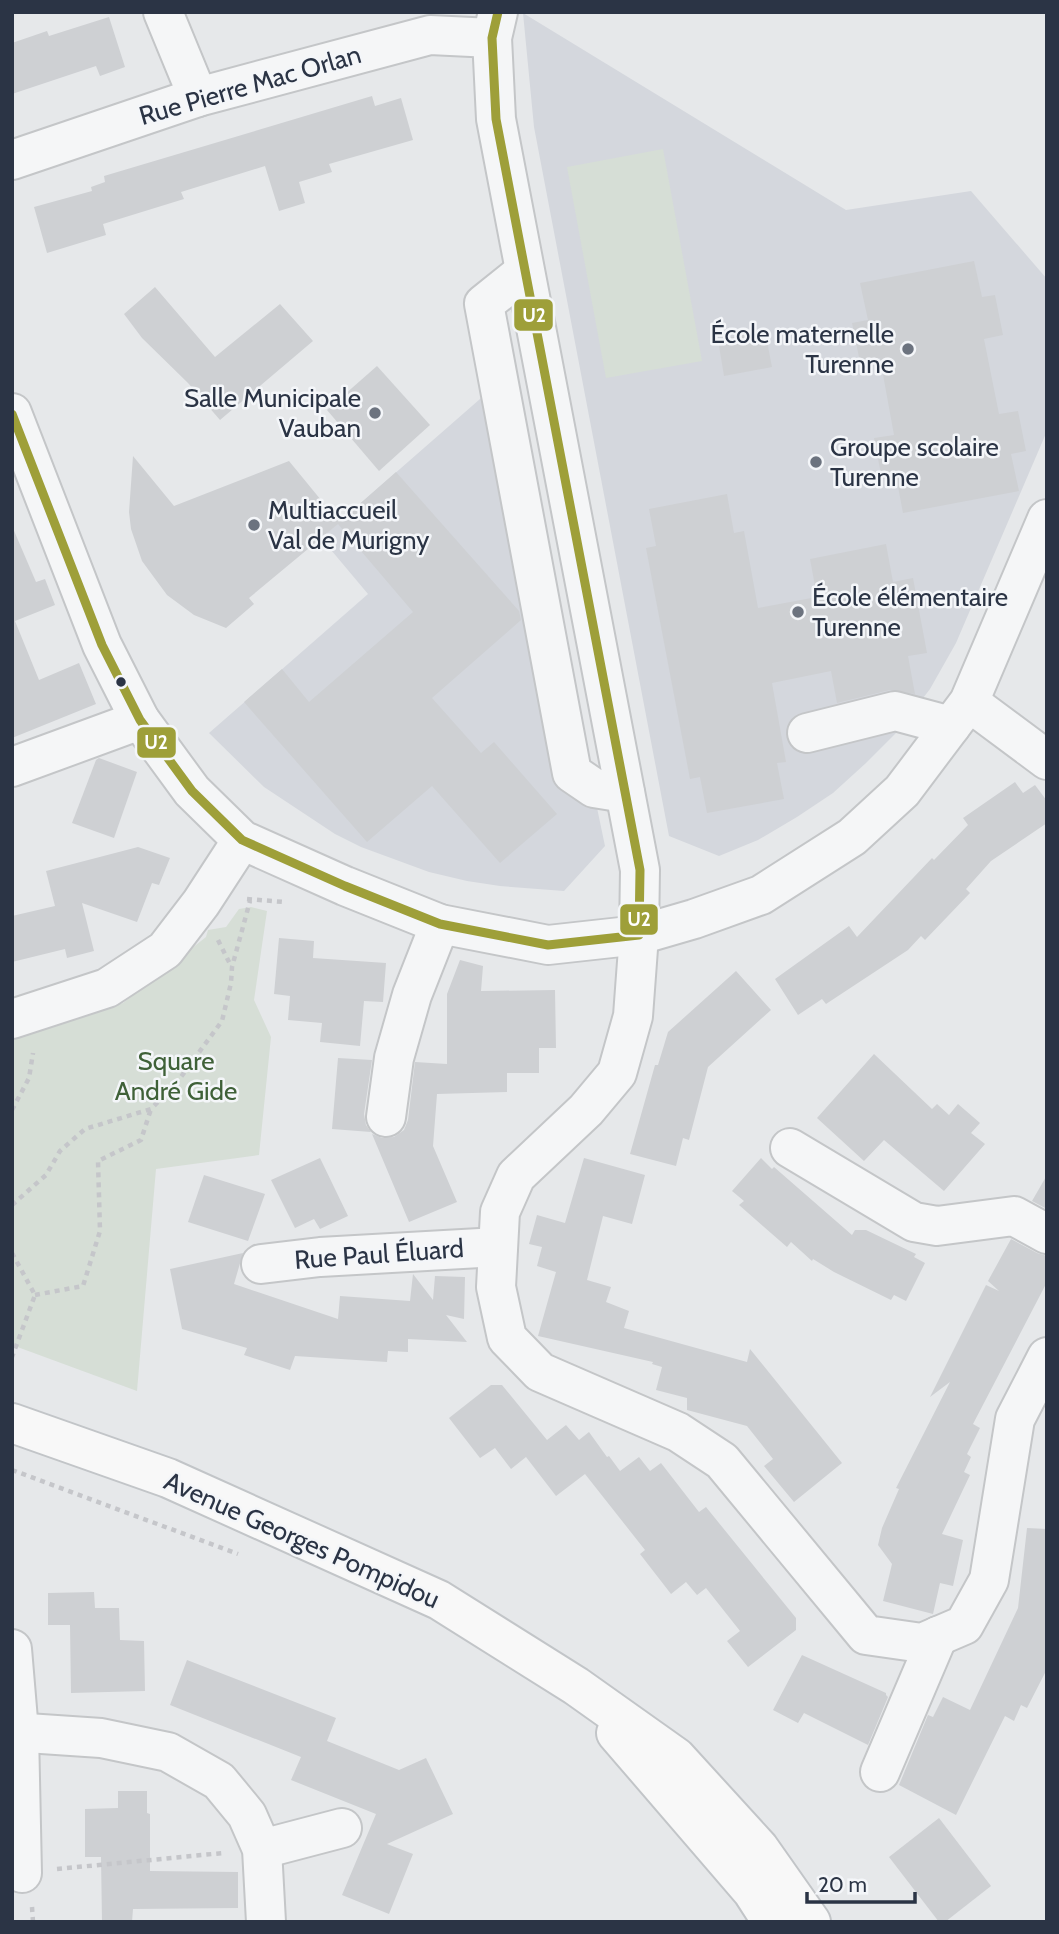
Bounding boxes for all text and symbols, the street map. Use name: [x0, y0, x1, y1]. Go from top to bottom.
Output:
street label: Rue Pierre Mac Orlan: [135, 38, 365, 132]
line badge: U2: [513, 298, 554, 332]
text: U2: [522, 304, 546, 327]
place label: École maternelle Turenne: [710, 318, 894, 380]
marker: École maternelle Turenne: [900, 341, 916, 357]
place label: Salle Municipale Vauban: [184, 382, 361, 444]
marker: Salle Municipale Vauban: [367, 405, 383, 421]
place label: Groupe scolaire Turenne: [830, 431, 999, 493]
marker: Groupe scolaire Turenne: [808, 454, 824, 470]
place label: Multiaccueil Val de Murigny: [268, 494, 429, 556]
marker: Multiaccueil Val de Murigny: [246, 517, 262, 533]
place label: École élémentaire Turenne: [812, 581, 1008, 643]
marker: École élémentaire Turenne: [790, 604, 806, 620]
unlabelled marker: [114, 675, 128, 689]
line badge: U2: [136, 726, 177, 759]
text: U2: [144, 731, 168, 754]
line badge: U2: [619, 903, 659, 936]
text: U2: [627, 908, 651, 931]
park label: Square André Gide: [115, 1045, 237, 1107]
street label: Rue Paul Éluard: [293, 1232, 465, 1276]
street label: Avenue Georges Pompidou: [159, 1465, 445, 1615]
scale bar: [807, 1860, 916, 1904]
text: 20 m: [818, 1872, 867, 1897]

